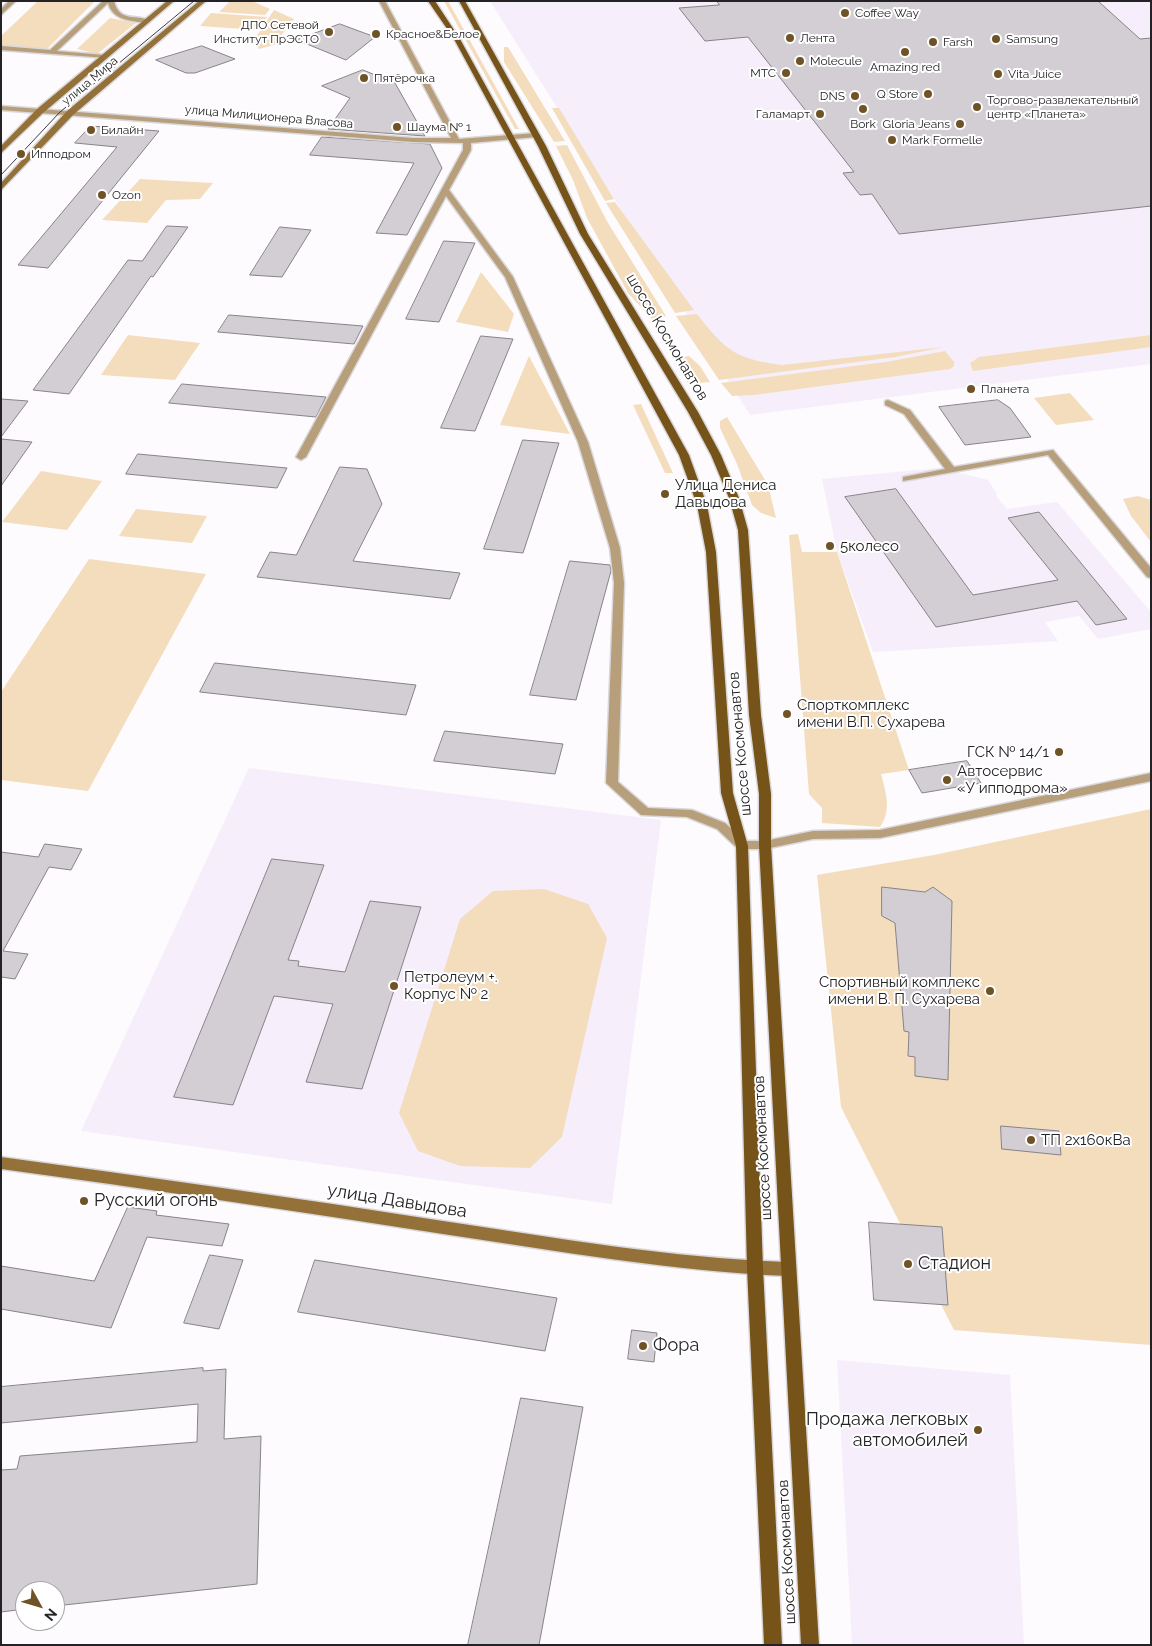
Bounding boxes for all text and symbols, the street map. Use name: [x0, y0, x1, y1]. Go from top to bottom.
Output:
place label: Coffee Way: [855, 6, 919, 20]
marker: Coffee Way: [839, 7, 851, 19]
place label: ДПО Сетевой Институт ПрЭСТО: [214, 18, 319, 46]
marker: ДПО Сетевой Институт ПрЭСТО: [323, 26, 335, 38]
place label: Красное&Белое: [386, 27, 479, 41]
marker: Красное&Белое: [370, 28, 382, 40]
place label: Лента: [800, 31, 835, 45]
marker: Лента: [784, 32, 796, 44]
place label: Samsung: [1006, 32, 1058, 46]
marker: Samsung: [990, 33, 1002, 45]
place label: Farsh: [943, 35, 973, 49]
marker: Farsh: [927, 36, 939, 48]
marker: Amazing red: [899, 46, 911, 58]
street label: улица Мира: [59, 53, 121, 109]
place label: Molecule: [810, 54, 862, 68]
marker: Molecule: [794, 55, 806, 67]
place label: Amazing red: [870, 60, 940, 74]
place label: МТС: [750, 66, 776, 80]
marker: МТС: [780, 67, 792, 79]
place label: Vita Juice: [1008, 67, 1061, 81]
marker: Vita Juice: [992, 68, 1004, 80]
place label: Пятёрочка: [374, 71, 435, 85]
marker: Пятёрочка: [358, 72, 370, 84]
place label: Q Store: [877, 87, 918, 101]
marker: Q Store: [922, 88, 934, 100]
place label: DNS: [820, 89, 845, 103]
marker: DNS: [849, 90, 861, 102]
place label: Торгово-развлекательный центр «Планета»: [987, 93, 1138, 121]
marker: Торгово-развлекательный центр «Планета»: [971, 101, 983, 113]
street label: улица Милиционера Власова: [184, 102, 354, 132]
marker: Bork: [857, 103, 869, 115]
place label: Галамарт: [756, 107, 810, 121]
marker: Галамарт: [814, 108, 826, 120]
place label: Bork: [850, 117, 876, 131]
place label: Gloria Jeans: [883, 117, 950, 131]
marker: Gloria Jeans: [954, 118, 966, 130]
place label: Шаума № 1: [407, 120, 471, 134]
marker: Шаума № 1: [391, 121, 403, 133]
place label: Билайн: [101, 123, 143, 137]
marker: Билайн: [85, 124, 97, 136]
place label: Mark Formelle: [902, 133, 982, 147]
marker: Mark Formelle: [886, 134, 898, 146]
place label: Ипподром: [31, 147, 91, 161]
marker: Ипподром: [15, 148, 27, 160]
place label: Ozon: [112, 188, 141, 202]
marker: Ozon: [96, 189, 108, 201]
street label: шоссе Космонавтов: [622, 270, 712, 404]
place label: Планета: [981, 382, 1029, 396]
marker: Планета: [965, 383, 977, 395]
place label: Улица Дениса Давыдова: [675, 476, 776, 511]
marker: Улица Дениса Давыдова: [659, 488, 671, 500]
place label: 5колесо: [840, 537, 899, 555]
marker: 5колесо: [824, 540, 836, 552]
street label: шоссе Космонавтов: [725, 671, 755, 817]
place label: Спорткомплекс имени В.П. Сухарева: [797, 696, 945, 731]
marker: Спорткомплекс имени В.П. Сухарева: [781, 708, 793, 720]
place label: ГСК № 14/1: [967, 743, 1049, 761]
marker: ГСК № 14/1: [1053, 746, 1065, 758]
place label: Автосервис «У ипподрома»: [957, 762, 1068, 797]
marker: Автосервис «У ипподрома»: [941, 774, 953, 786]
place label: Петролеум +. Корпус № 2: [404, 968, 497, 1003]
place label: Спортивный комплекс имени В. П. Сухарева: [819, 973, 980, 1008]
marker: Петролеум +. Корпус № 2: [388, 980, 400, 992]
marker: Спортивный комплекс имени В. П. Сухарева: [984, 985, 996, 997]
street label: шоссе Космонавтов: [750, 1075, 776, 1221]
place label: ТП 2х160кВа: [1041, 1131, 1131, 1149]
marker: ТП 2х160кВа: [1025, 1134, 1037, 1146]
street label: улица Давыдова: [326, 1179, 468, 1223]
place label: Русский огонь: [94, 1190, 218, 1212]
marker: Русский огонь: [78, 1195, 90, 1207]
place label: Стадион: [918, 1253, 991, 1275]
marker: Стадион: [902, 1258, 914, 1270]
place label: Фора: [653, 1335, 699, 1357]
marker: Фора: [637, 1340, 649, 1352]
place label: Продажа легковых автомобилей: [806, 1409, 968, 1452]
marker: Продажа легковых автомобилей: [972, 1424, 984, 1436]
street label: шоссе Космонавтов: [774, 1479, 800, 1625]
north arrow: [15, 1581, 65, 1631]
text: N: [41, 1606, 60, 1624]

